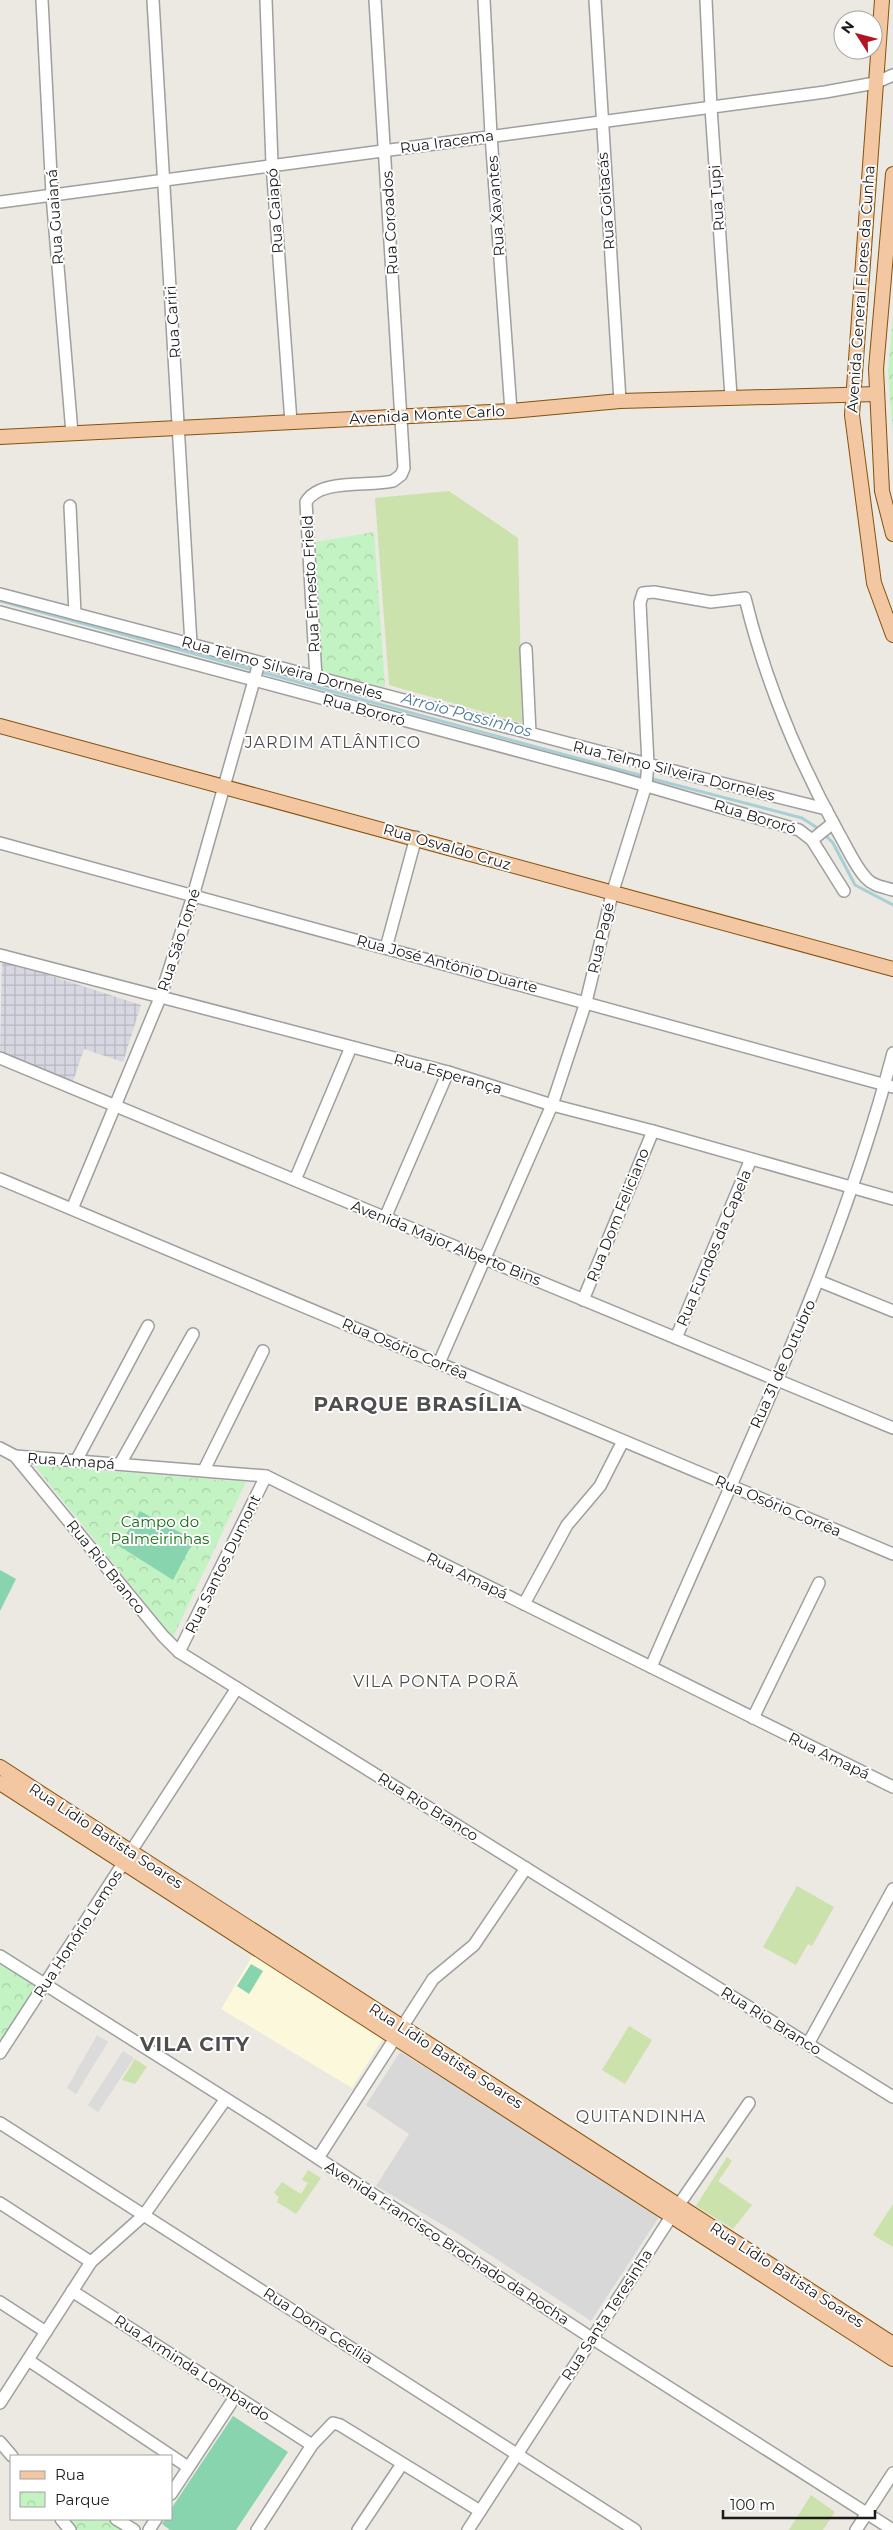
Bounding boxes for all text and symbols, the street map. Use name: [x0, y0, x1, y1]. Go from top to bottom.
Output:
north arrow: [833, 10, 883, 60]
text: N: [837, 17, 858, 37]
street label: Rua Iracema: [399, 126, 495, 157]
street label: Rua Goitacás: [593, 152, 618, 251]
street label: Rua Xavantes: [483, 155, 509, 257]
street label: Rua Tupi: [705, 164, 728, 232]
street label: Avenida General Flores da Cunha: [842, 165, 879, 413]
street label: Rua Guaianá: [42, 168, 67, 266]
street label: Rua Caiapó: [262, 168, 287, 254]
street label: Rua Coroados: [377, 170, 402, 276]
street label: Rua Cariri: [160, 285, 185, 359]
street label: Avenida Monte Carlo: [349, 401, 505, 428]
street label: Rua Ernesto Frield: [297, 515, 324, 653]
street label: Rua Telmo Silveira Dorneles: [179, 631, 385, 704]
water label: Arroio Passinhos: [399, 688, 534, 741]
street label: Rua Bororó: [321, 689, 408, 730]
district label: JARDIM ATLÂNTICO: [244, 733, 421, 752]
street label: Rua Telmo Silveira Dorneles: [571, 736, 777, 805]
street label: Rua Bororó: [712, 795, 799, 838]
street label: Rua Osvaldo Cruz: [381, 819, 514, 874]
street label: Rua São Tomé: [153, 886, 204, 994]
street label: Rua Pagé: [583, 900, 618, 975]
street label: Rua José Antônio Duarte: [354, 930, 540, 997]
street label: Rua Esperança: [392, 1049, 505, 1098]
street label: Rua Dom Feliciano: [582, 1145, 653, 1284]
street label: Rua Fundos da Capela: [672, 1167, 755, 1329]
street label: Avenida Major Alberto Bins: [348, 1196, 544, 1289]
street label: Rua 31 de Outubro: [746, 1296, 819, 1431]
street label: Rua Osório Corrêa: [339, 1313, 471, 1384]
district label: PARQUE BRASÍLIA: [313, 1392, 523, 1416]
street label: Rua Amapá: [26, 1448, 116, 1473]
street label: Rua Osório Corrêa: [712, 1470, 844, 1541]
street label: Rua Santos Dumont: [181, 1491, 264, 1636]
park label: Campo do Palmeirinhas: [111, 1512, 209, 1548]
street label: Rua Rio Branco: [63, 1516, 150, 1617]
street label: Rua Amapá: [423, 1548, 511, 1603]
district label: VILA PONTA PORÃ: [353, 1672, 519, 1691]
street label: Rua Amapá: [785, 1728, 873, 1783]
street label: Rua Rio Branco: [374, 1768, 482, 1845]
street label: Rua Lídio Batista Soares: [26, 1779, 187, 1893]
street label: Rua Honório Lemos: [29, 1866, 126, 2001]
street label: Rua Rio Branco: [717, 1982, 825, 2059]
street label: Rua Lídio Batista Soares: [366, 1999, 527, 2113]
district label: VILA CITY: [139, 2032, 250, 2056]
district label: QUITANDINHA: [576, 2107, 706, 2126]
street label: Avenida Francisco Brochado da Rocha: [322, 2156, 573, 2329]
street label: Rua Lídio Batista Soares: [707, 2218, 868, 2332]
street label: Rua Santa Teresinha: [557, 2246, 656, 2384]
street label: Rua Dona Cecília: [260, 2283, 377, 2368]
street label: Rua Arminda Lombardo: [111, 2310, 274, 2425]
legend: [10, 2455, 172, 2520]
text: Rua: [55, 2465, 85, 2484]
scale bar: [723, 2488, 876, 2520]
text: Parque: [55, 2490, 110, 2509]
text: 100 m: [730, 2495, 775, 2514]

